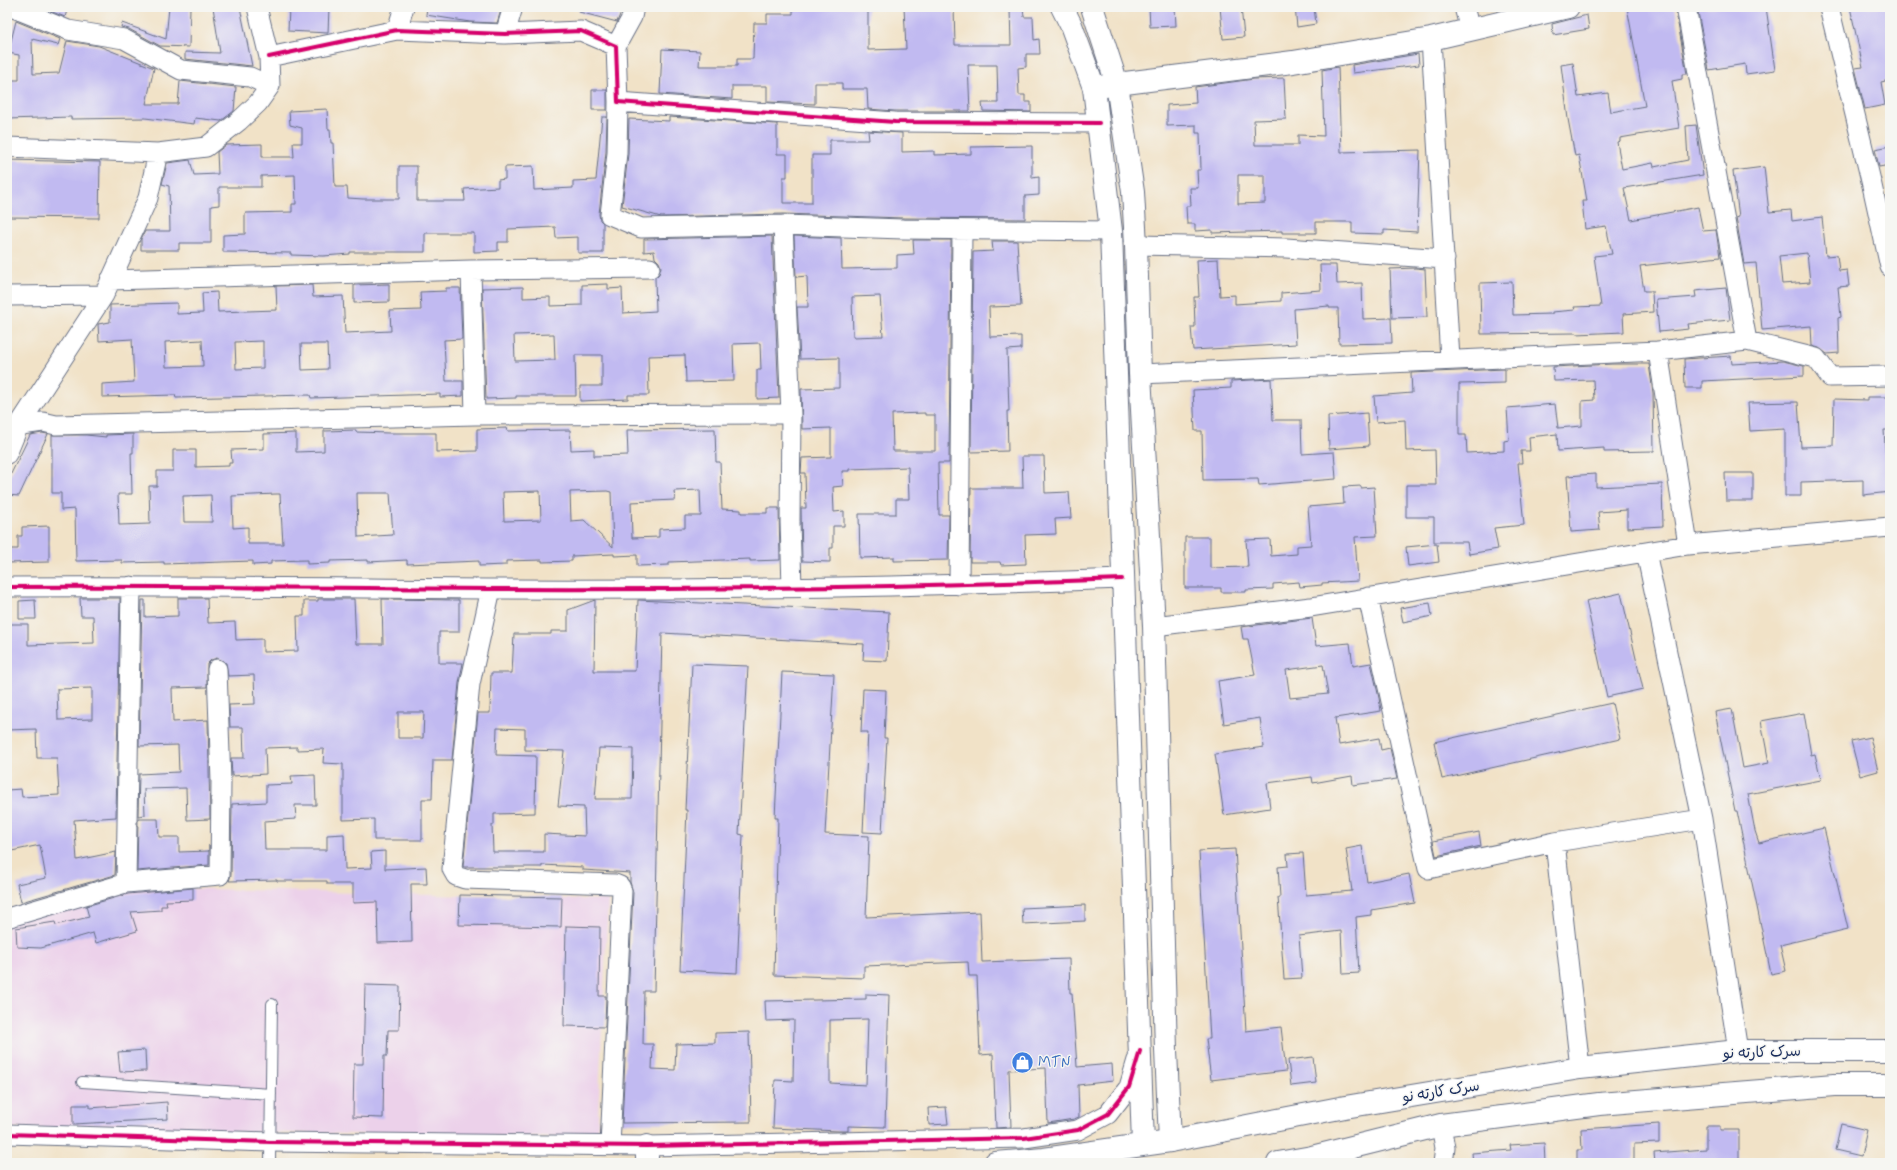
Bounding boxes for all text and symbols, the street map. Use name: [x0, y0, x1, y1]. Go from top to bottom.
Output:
street label: سرک کارته نو: [1722, 1042, 1801, 1064]
shop icon: MTN: [1010, 1049, 1036, 1075]
place label: MTN: [1038, 1053, 1071, 1073]
street label: سرک کارته نو: [1400, 1076, 1481, 1108]

